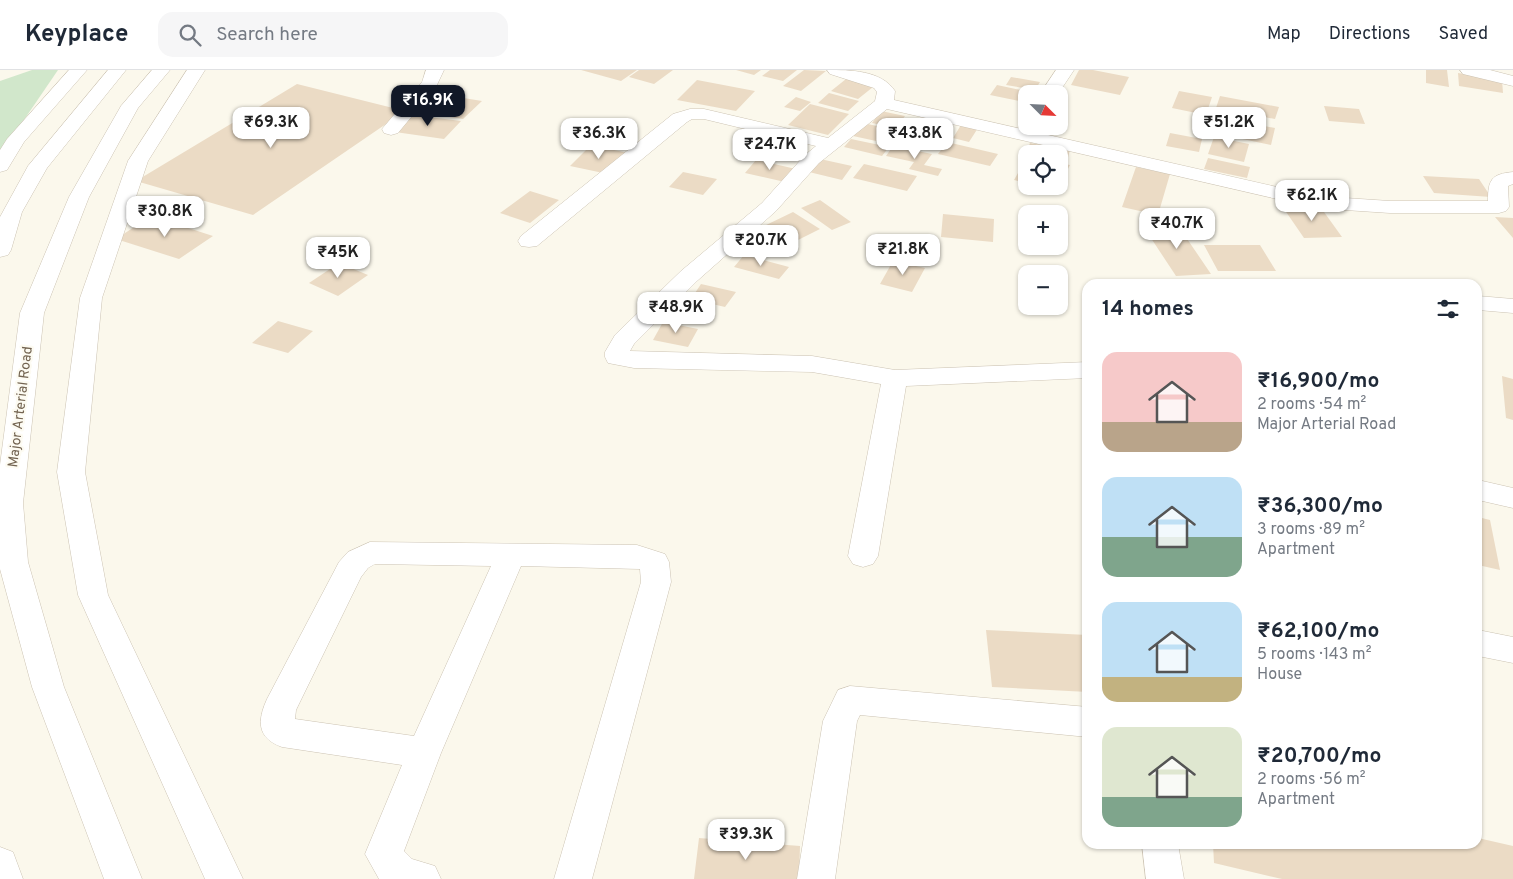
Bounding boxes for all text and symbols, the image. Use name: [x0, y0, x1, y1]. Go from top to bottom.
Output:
search box: [158, 12, 508, 57]
text: Keyplace: [25, 20, 128, 50]
icon: search: [176, 21, 204, 49]
text: Search here: [216, 23, 318, 47]
text: Map: [1267, 23, 1301, 46]
text: Directions: [1329, 23, 1411, 46]
text: Saved: [1439, 23, 1488, 46]
pin: ₹16.9K: [387, 85, 469, 127]
north arrow: [1018, 85, 1068, 135]
map controls: [1018, 85, 1068, 315]
text: ₹16.9K: [402, 91, 454, 111]
pin: ₹69.3K: [230, 106, 312, 149]
pin: ₹51.2K: [1188, 106, 1270, 149]
text: ₹69.3K: [244, 113, 298, 133]
text: ₹51.2K: [1203, 113, 1255, 133]
pin: ₹36.3K: [558, 118, 640, 160]
pin: ₹43.8K: [874, 118, 956, 160]
text: ₹36.3K: [572, 124, 626, 144]
text: ₹43.8K: [887, 124, 943, 144]
pin: ₹24.7K: [729, 128, 811, 171]
text: ₹24.7K: [744, 135, 796, 155]
button: locate: [1018, 145, 1068, 195]
pin: ₹62.1K: [1271, 180, 1353, 222]
text: ₹62.1K: [1286, 186, 1338, 206]
pin: ₹30.8K: [124, 196, 206, 238]
text: ₹30.8K: [137, 202, 193, 222]
button: +: [1018, 205, 1068, 255]
pin: ₹40.7K: [1136, 208, 1218, 250]
text: ₹40.7K: [1150, 214, 1204, 234]
pin: ₹20.7K: [720, 224, 802, 267]
text: ₹20.7K: [734, 231, 788, 251]
pin: ₹21.8K: [862, 234, 944, 276]
pin: ₹45K: [308, 236, 368, 279]
text: ₹21.8K: [877, 240, 929, 260]
text: ₹45K: [317, 243, 359, 263]
button: −: [1018, 265, 1068, 315]
pin: ₹48.9K: [635, 292, 717, 334]
icon: filters: [1434, 295, 1462, 323]
text: 14 homes: [1102, 296, 1194, 323]
text: ₹48.9K: [648, 298, 704, 318]
street label: Major Arterial Road: [5, 346, 37, 468]
text: ₹16,900/mo: [1257, 368, 1379, 395]
icon: home: [1142, 372, 1202, 432]
text: 2 rooms · 54 m²: [1257, 395, 1366, 415]
text: Major Arterial Road: [1257, 415, 1396, 435]
text: ₹36,300/mo: [1257, 493, 1383, 520]
icon: home: [1142, 497, 1202, 557]
text: 3 rooms · 89 m²: [1257, 520, 1365, 540]
text: Apartment: [1257, 540, 1335, 560]
text: ₹62,100/mo: [1257, 618, 1379, 645]
icon: home: [1142, 622, 1202, 682]
text: 5 rooms · 143 m²: [1257, 645, 1371, 665]
text: House: [1257, 665, 1302, 685]
text: ₹20,700/mo: [1257, 743, 1381, 770]
icon: home: [1142, 747, 1202, 807]
text: 2 rooms · 56 m²: [1257, 770, 1366, 790]
text: Apartment: [1257, 790, 1335, 810]
pin: ₹39.3K: [705, 818, 787, 861]
text: ₹39.3K: [719, 825, 773, 845]

